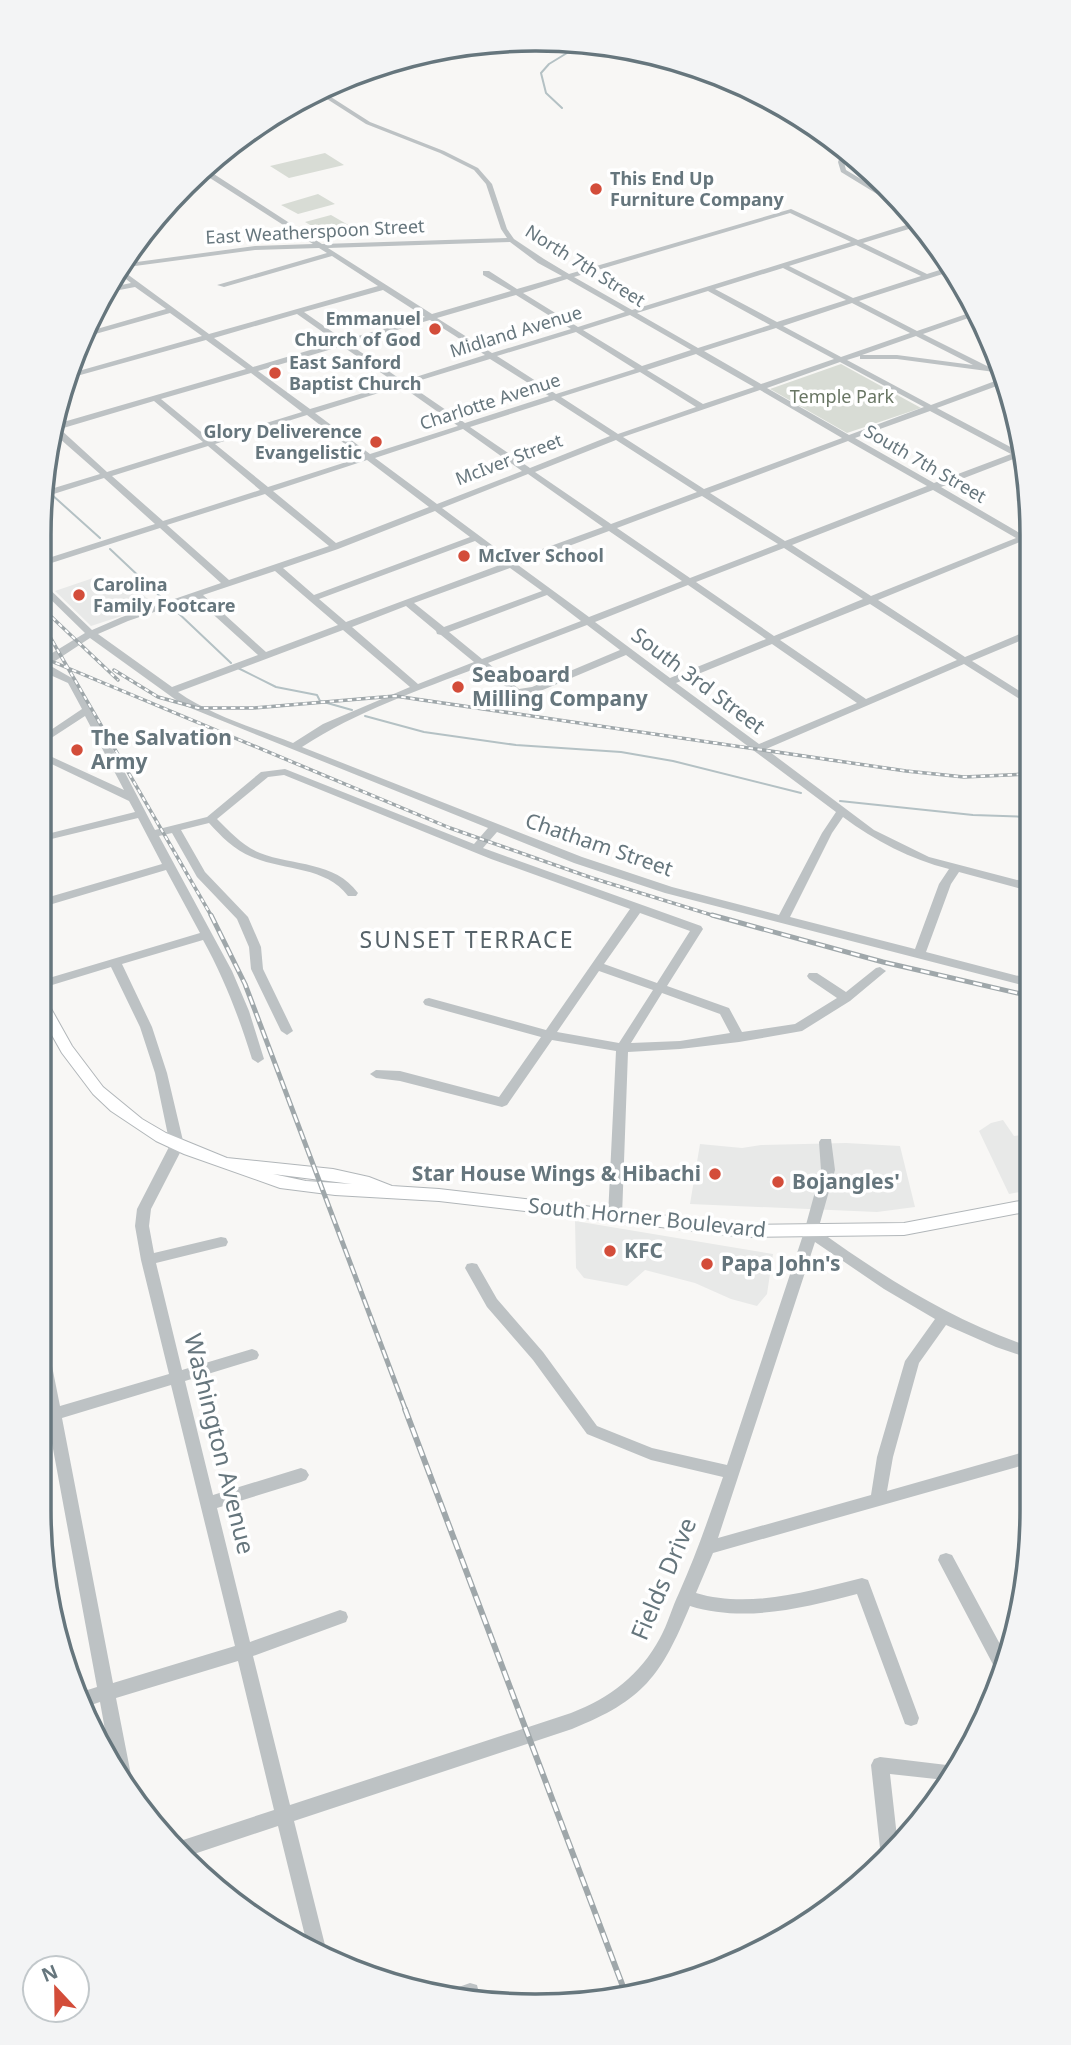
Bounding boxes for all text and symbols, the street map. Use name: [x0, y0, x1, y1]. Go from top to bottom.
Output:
place label: This End Up Furniture Company: [610, 166, 785, 211]
marker: This End Up Furniture Company: [588, 181, 604, 197]
street label: East Weatherspoon Street: [205, 213, 426, 249]
street label: North 7th Street: [521, 219, 650, 312]
street label: Midland Avenue: [447, 300, 585, 363]
place label: Emmanuel Church of God: [294, 306, 421, 351]
marker: Emmanuel Church of God: [427, 321, 443, 337]
place label: East Sanford Baptist Church: [289, 350, 421, 395]
marker: East Sanford Baptist Church: [267, 365, 283, 381]
street label: Charlotte Avenue: [416, 367, 563, 435]
park label: Temple Park: [790, 384, 895, 408]
street label: South 7th Street: [860, 418, 991, 508]
place label: Glory Deliverence Evangelistic: [203, 419, 362, 464]
street label: McIver Street: [452, 427, 566, 490]
marker: Glory Deliverence Evangelistic: [368, 434, 384, 450]
place label: McIver School: [478, 543, 604, 567]
marker: McIver School: [456, 548, 472, 564]
place label: Carolina Family Footcare: [93, 572, 236, 617]
marker: Carolina Family Footcare: [71, 587, 87, 603]
street label: South 3rd Street: [626, 621, 771, 740]
place label: Seaboard Milling Company: [472, 660, 648, 712]
marker: Seaboard Milling Company: [450, 679, 466, 695]
place label: The Salvation Army: [91, 723, 232, 775]
marker: The Salvation Army: [69, 742, 85, 758]
street label: Chatham Street: [522, 806, 677, 883]
district label: SUNSET TERRACE: [360, 923, 574, 955]
place label: Star House Wings & Hibachi: [412, 1159, 701, 1187]
marker: Star House Wings & Hibachi: [707, 1166, 723, 1182]
place label: Bojangles': [792, 1167, 900, 1195]
marker: Bojangles': [770, 1174, 786, 1190]
street label: South Horner Boulevard: [527, 1191, 767, 1243]
place label: KFC: [624, 1236, 663, 1264]
marker: KFC: [602, 1243, 618, 1259]
place label: Papa John's: [721, 1249, 841, 1277]
marker: Papa John's: [699, 1256, 715, 1272]
street label: Washington Avenue: [177, 1330, 264, 1557]
street label: Fields Drive: [622, 1512, 703, 1645]
north arrow: [21, 1954, 91, 2024]
text: N: [38, 1958, 62, 1988]

